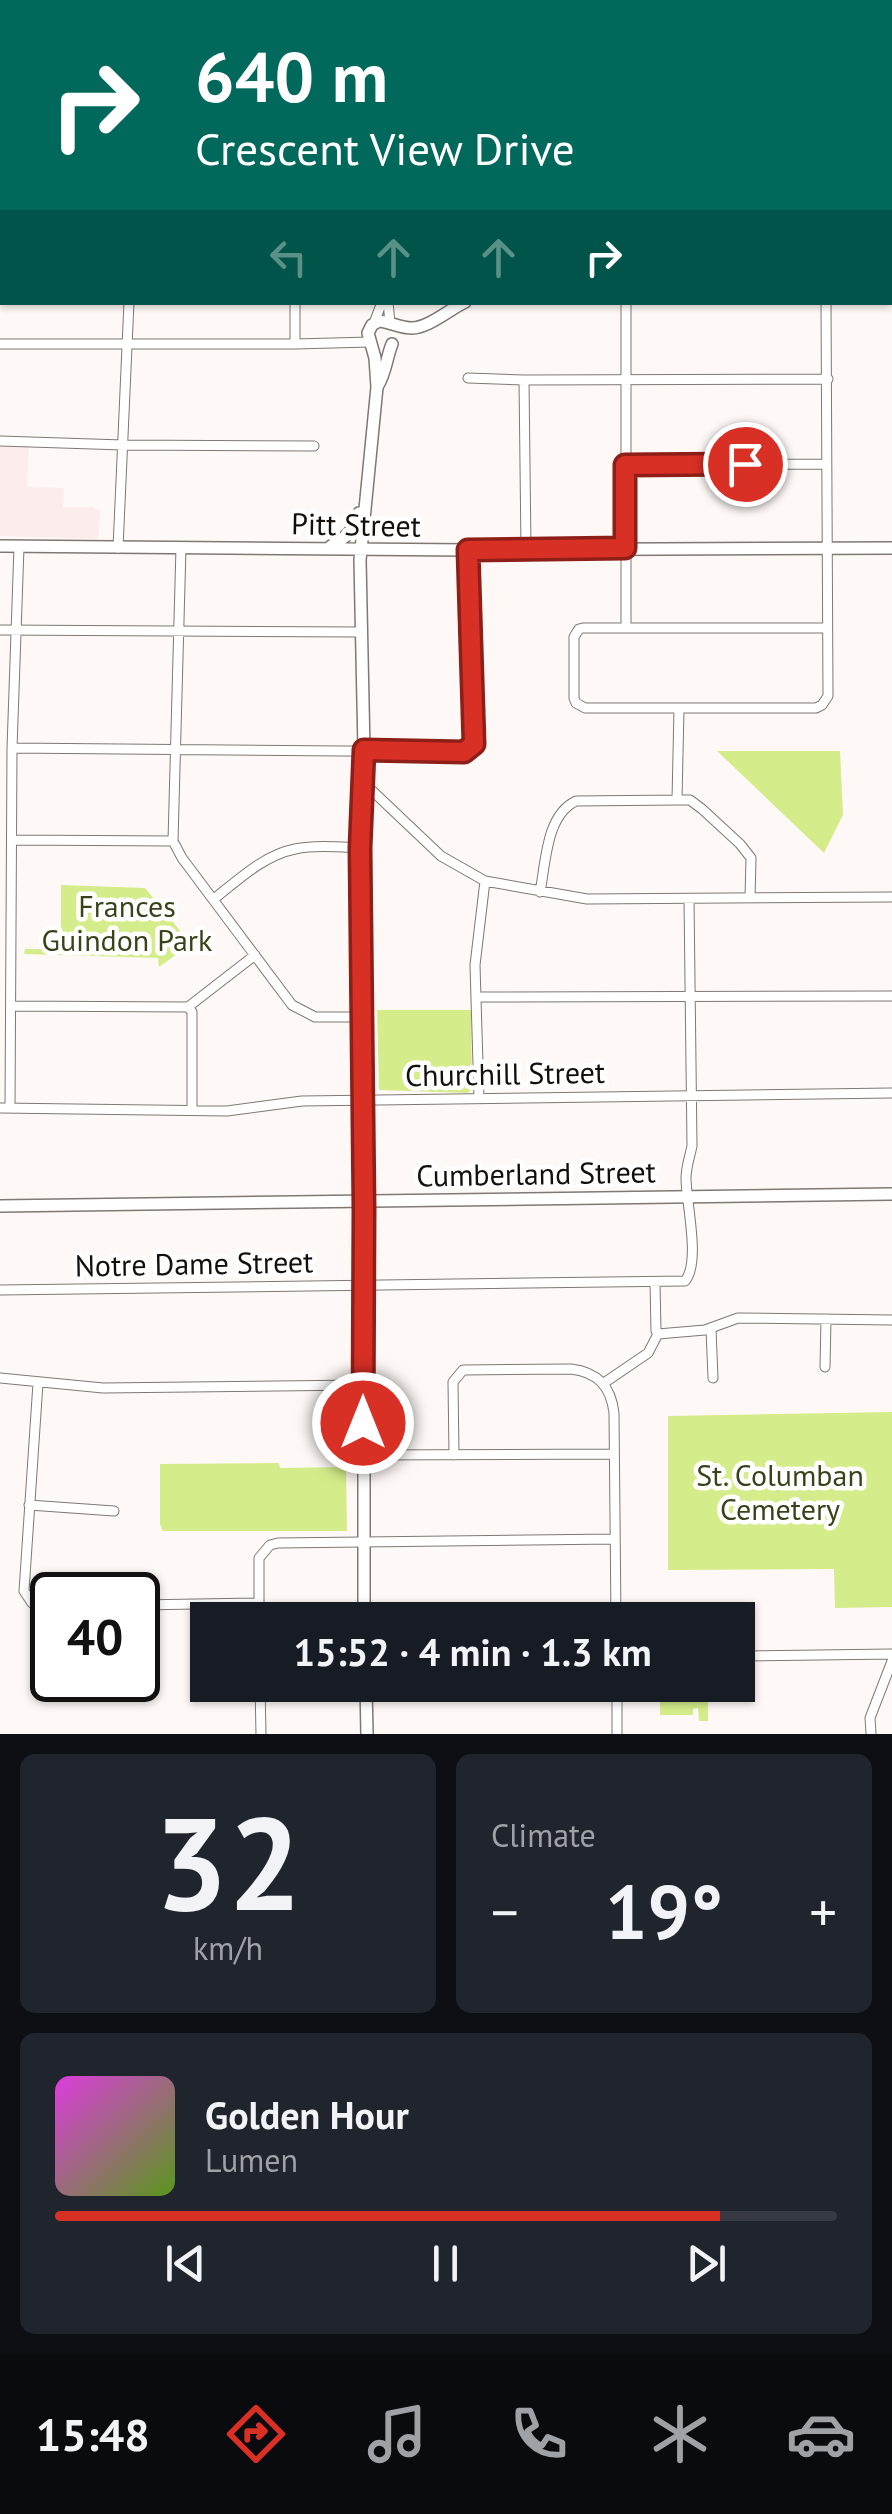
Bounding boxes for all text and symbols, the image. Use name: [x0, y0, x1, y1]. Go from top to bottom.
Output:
text: 640 m: [195, 31, 388, 121]
icon: right: [30, 40, 160, 170]
text: Crescent View Drive: [195, 119, 575, 177]
icon: left: [261, 230, 316, 285]
icon: ahead: [366, 230, 421, 285]
icon: ahead: [471, 230, 526, 285]
icon: right: [576, 230, 631, 285]
pin: [703, 422, 788, 507]
icon: arrive: [718, 437, 773, 492]
street label: Pitt Street: [291, 503, 421, 545]
park label: Frances Guindon Park: [42, 886, 213, 959]
street label: Churchill Street: [405, 1052, 605, 1094]
street label: Cumberland Street: [416, 1151, 656, 1195]
street label: Notre Dame Street: [74, 1241, 314, 1285]
position arrow: [311, 1371, 415, 1475]
park label: St. Columban Cemetery: [696, 1455, 864, 1528]
speed limit sign: 40: [30, 1572, 160, 1702]
text: 15:52 · 4 min · 1.3 km: [293, 1627, 652, 1676]
text: 32: [154, 1778, 302, 1946]
text: Climate: [491, 1814, 596, 1856]
text: 19°: [605, 1863, 723, 1960]
text: −: [491, 1876, 519, 1947]
text: +: [809, 1876, 837, 1947]
text: km/h: [193, 1927, 263, 1969]
text: Golden Hour: [205, 2090, 409, 2139]
text: Lumen: [205, 2139, 298, 2181]
icon: previous: [158, 2236, 213, 2291]
icon: pause: [418, 2236, 473, 2291]
icon: next: [679, 2236, 734, 2291]
icon: directions: [221, 2399, 291, 2469]
icon: music: [362, 2399, 432, 2469]
icon: phone: [504, 2399, 574, 2469]
icon: climate: [645, 2399, 715, 2469]
icon: car: [786, 2399, 856, 2469]
text: 15:48: [36, 2405, 150, 2463]

